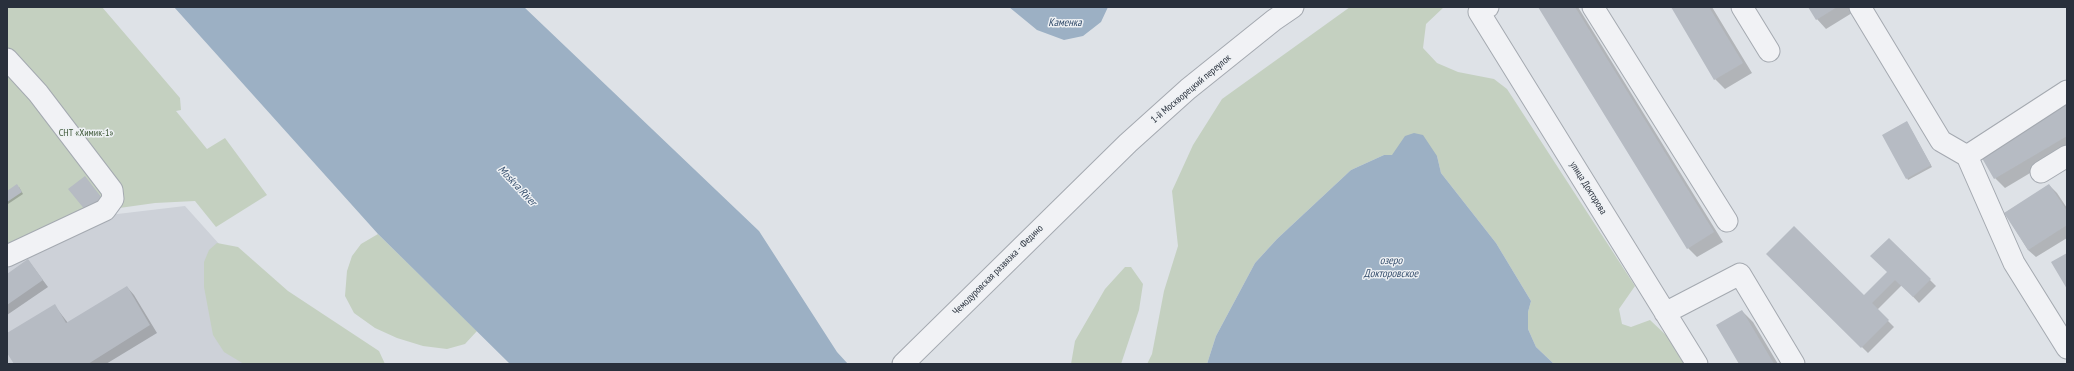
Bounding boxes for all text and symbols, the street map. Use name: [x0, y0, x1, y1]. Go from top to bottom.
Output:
water label: Каменка: [1048, 16, 1082, 30]
street label: 1-й Москворецкий переулок: [1149, 52, 1233, 126]
park label: СНТ «Химик-1»: [59, 127, 113, 139]
street label: улица Докторова: [1567, 159, 1609, 217]
water label: Moskva River: [495, 163, 539, 209]
street label: Чемодуровская развязка - Федино: [950, 222, 1046, 318]
water label: озеро Докторовское: [1364, 254, 1418, 280]

